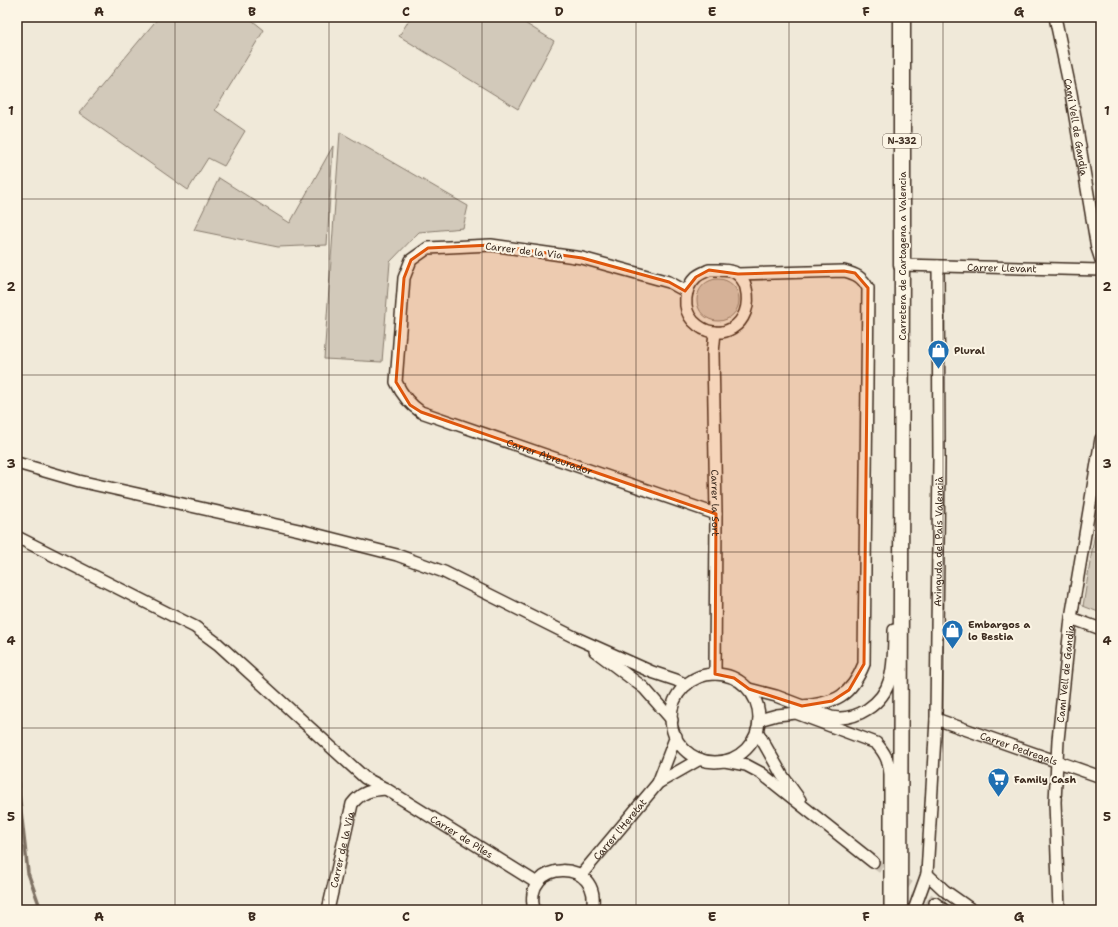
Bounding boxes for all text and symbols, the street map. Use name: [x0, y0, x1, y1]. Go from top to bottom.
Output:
text: A: [94, 3, 104, 20]
text: B: [248, 3, 256, 20]
text: C: [402, 3, 410, 20]
text: D: [554, 3, 564, 20]
text: E: [708, 3, 717, 20]
text: F: [862, 3, 870, 20]
text: G: [1014, 3, 1025, 20]
street label: Camí Vell de Gandia: [1061, 77, 1091, 177]
text: 1: [8, 102, 14, 119]
text: 1: [1104, 102, 1110, 119]
road number: N-332: [883, 134, 921, 148]
street label: Carretera de Cartagena a Valencia: [896, 171, 909, 340]
street label: Carrer de la Via: [485, 239, 564, 262]
street label: Carrer Llevant: [967, 261, 1037, 275]
text: 2: [6, 278, 16, 295]
text: 2: [1102, 278, 1112, 295]
shop icon: Plural: [926, 337, 952, 370]
place label: Plural: [954, 344, 985, 357]
street label: Carrer Abreurador: [505, 436, 594, 478]
text: 3: [6, 455, 16, 472]
text: 3: [1102, 455, 1112, 472]
street label: Carrer la Sort: [708, 469, 722, 536]
street label: Avinguda del País Valencià: [931, 476, 946, 607]
shop icon: Embargos a lo Bestia: [940, 617, 966, 650]
place label: Embargos a lo Bestia: [968, 618, 1030, 643]
street label: Camí Vell de Gandia: [1054, 623, 1077, 723]
text: 4: [6, 632, 16, 649]
text: 4: [1102, 632, 1112, 649]
street label: Carrer Pedregals: [978, 729, 1060, 768]
supermarket icon: Family Cash: [985, 766, 1011, 799]
place label: Family Cash: [1014, 773, 1076, 786]
street label: Carrer l'Heretat: [590, 796, 649, 863]
text: 5: [7, 808, 15, 825]
text: 5: [1103, 808, 1111, 825]
street label: Carrer de la Via: [327, 809, 357, 889]
street label: Carrer de Piles: [428, 812, 495, 861]
text: A: [94, 908, 104, 925]
text: B: [248, 908, 256, 925]
text: C: [402, 908, 410, 925]
text: D: [554, 908, 564, 925]
text: E: [708, 908, 717, 925]
text: F: [862, 908, 870, 925]
text: G: [1014, 908, 1025, 925]

